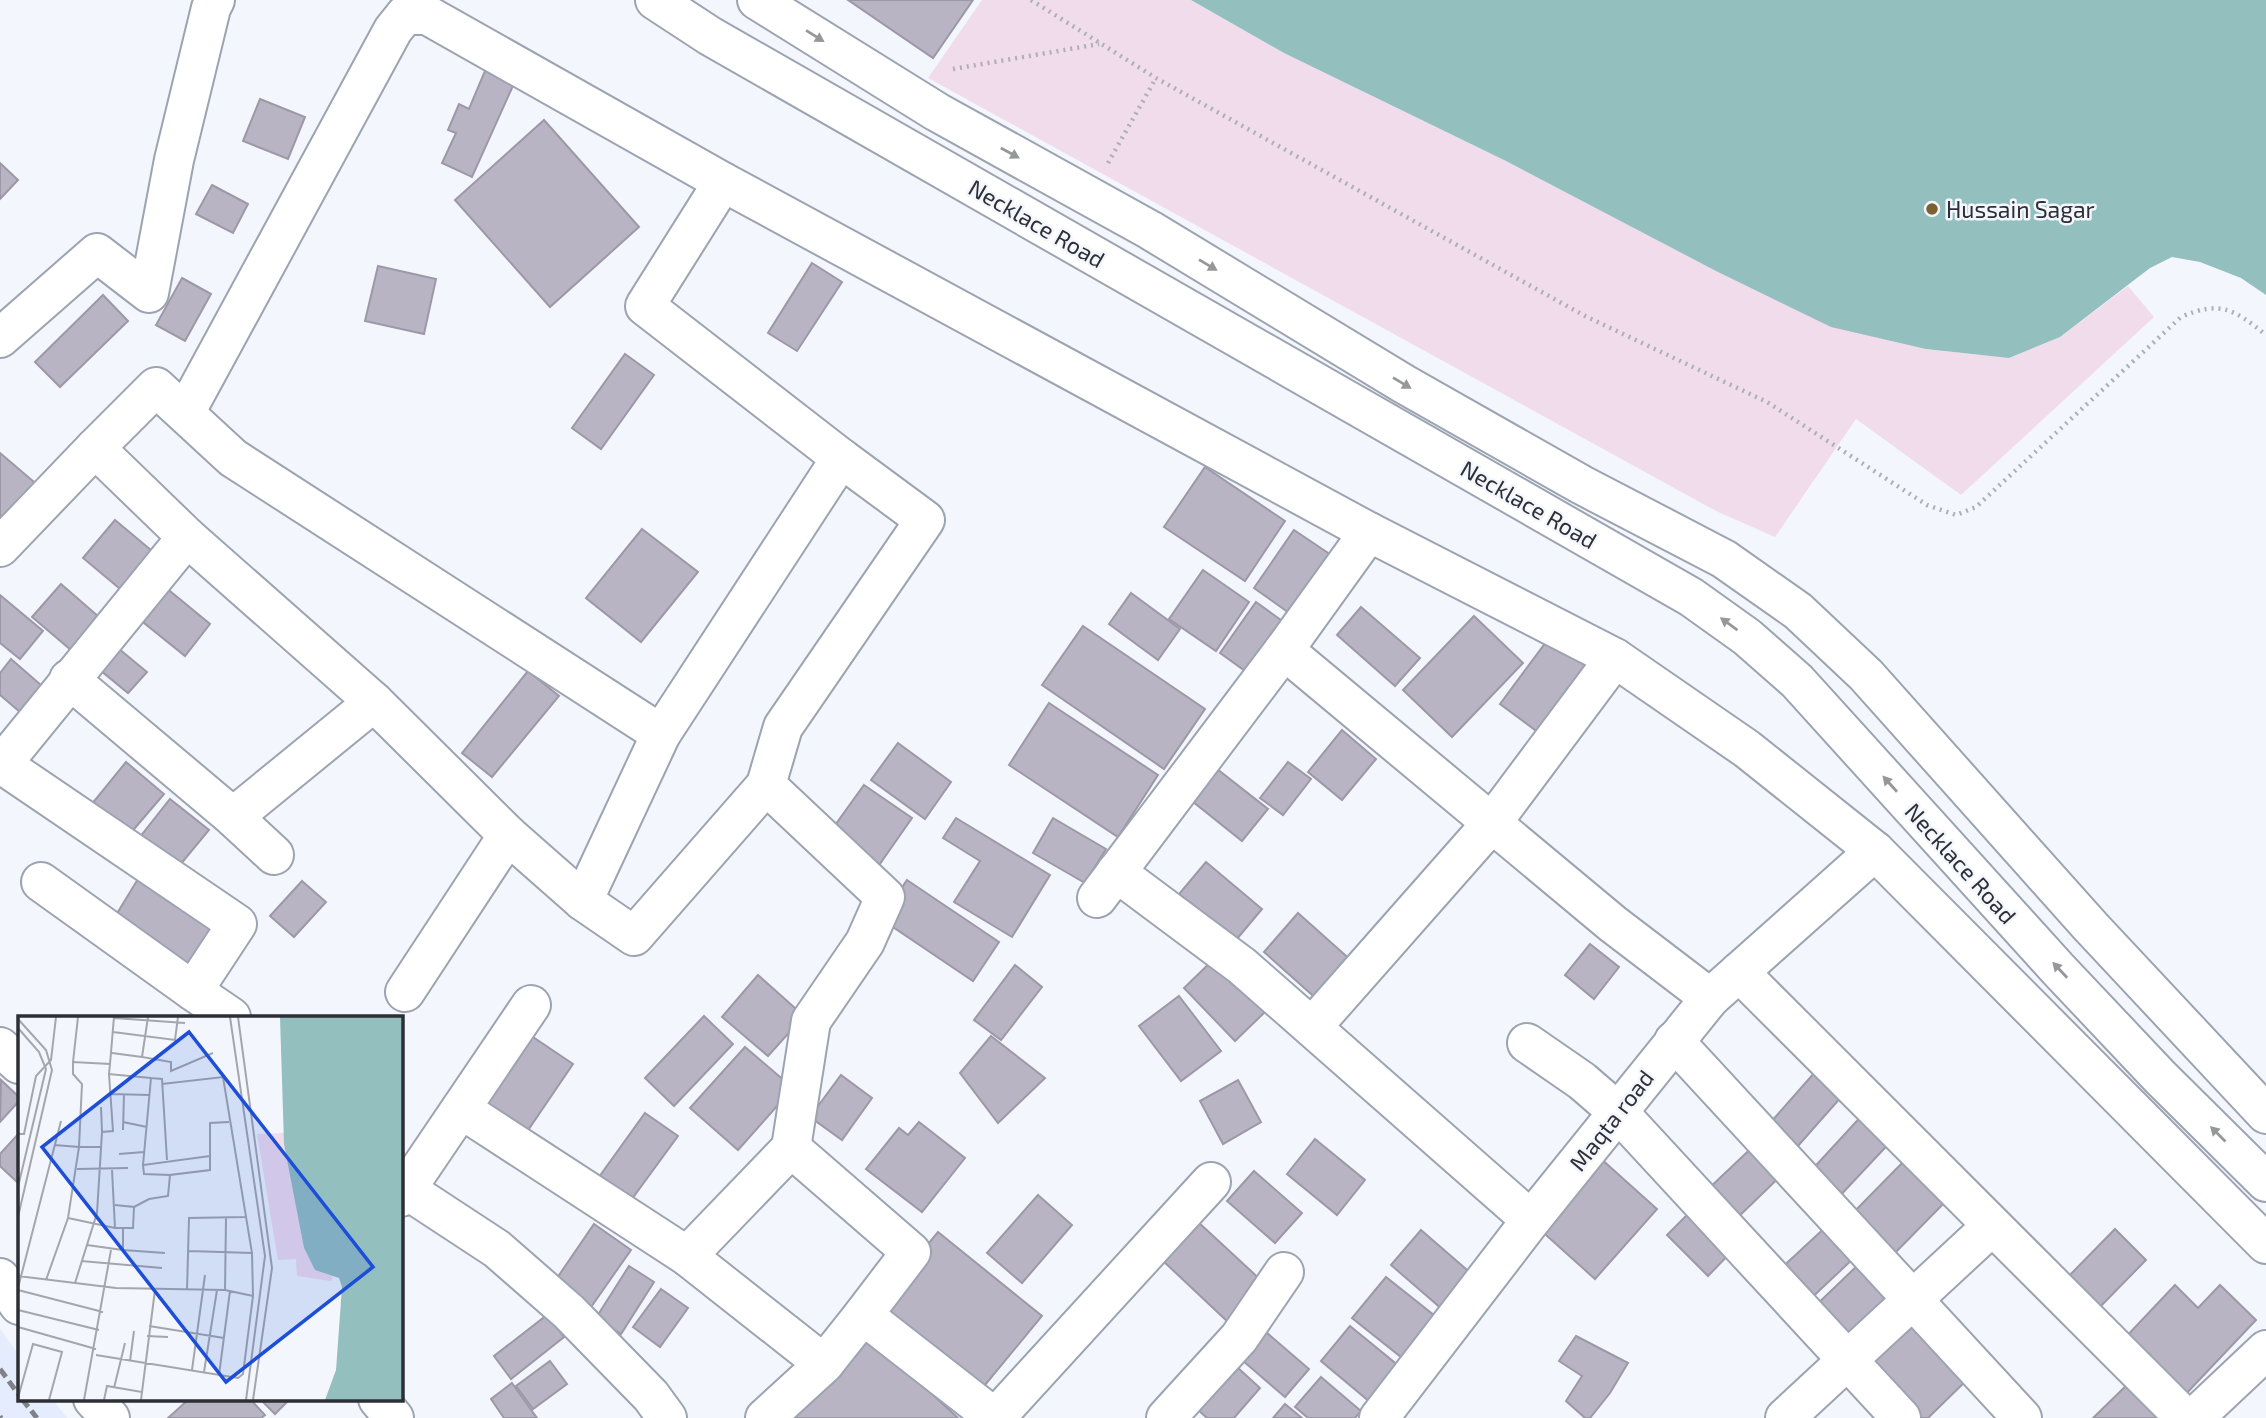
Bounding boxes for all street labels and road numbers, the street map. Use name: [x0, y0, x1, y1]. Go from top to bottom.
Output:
street label: Necklace Road: [964, 173, 1110, 273]
street label: Necklace Road: [1456, 454, 1602, 554]
street label: Necklace Road: [1900, 797, 2022, 929]
street label: Maqta road: [1563, 1064, 1659, 1176]

